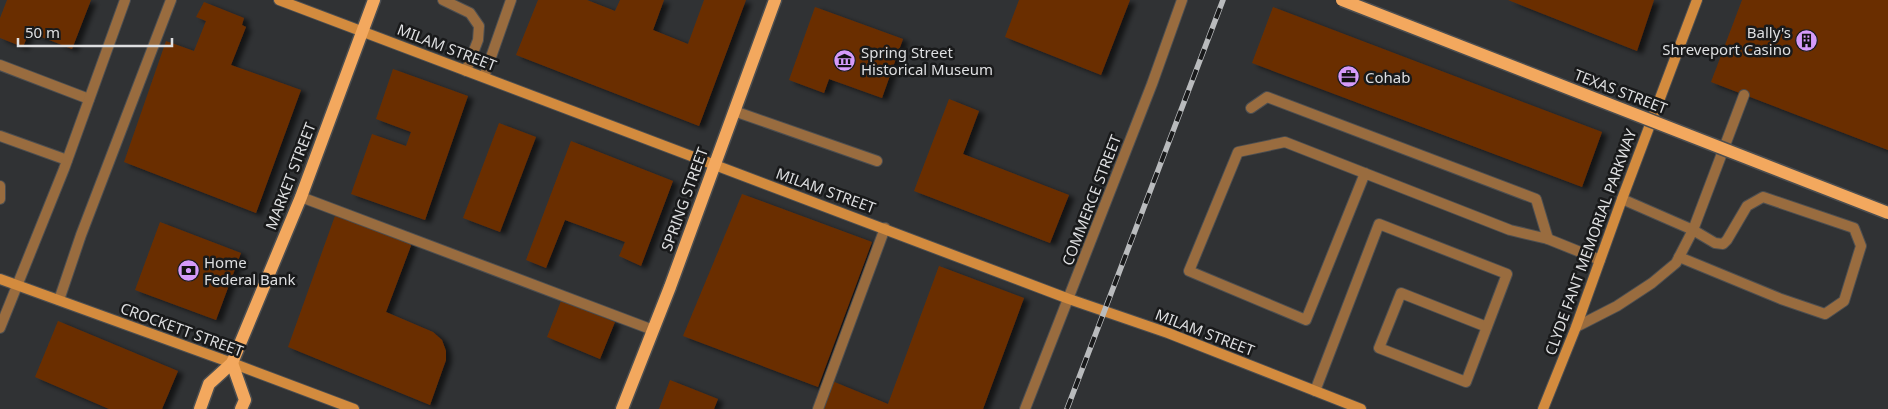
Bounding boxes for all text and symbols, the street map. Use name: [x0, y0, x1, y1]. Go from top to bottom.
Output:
scale bar: [18, 15, 171, 47]
street label: MILAM STREET: [395, 19, 500, 75]
text: 50 m: [25, 22, 60, 42]
place label: Bally's Shreveport Casino: [1662, 22, 1791, 59]
building icon: Bally's Shreveport Casino: [1795, 29, 1819, 53]
place label: Spring Street Historical Museum: [861, 42, 993, 79]
museum icon: Spring Street Historical Museum: [833, 49, 857, 73]
street label: TEXAS STREET: [1572, 64, 1671, 118]
office icon: Cohab: [1337, 65, 1361, 89]
place label: Cohab: [1365, 67, 1410, 87]
street label: MARKET STREET: [260, 119, 320, 232]
street label: CLYDE FANT MEMORIAL PARKWAY: [1540, 126, 1641, 358]
street label: COMMERCE STREET: [1057, 131, 1125, 268]
street label: SPRING STREET: [656, 144, 712, 254]
street label: MILAM STREET: [773, 163, 879, 218]
place label: Home Federal Bank: [204, 252, 295, 289]
bank icon: Home Federal Bank: [176, 259, 200, 283]
street label: CROCKETT STREET: [118, 297, 247, 361]
street label: MILAM STREET: [1153, 304, 1258, 360]

